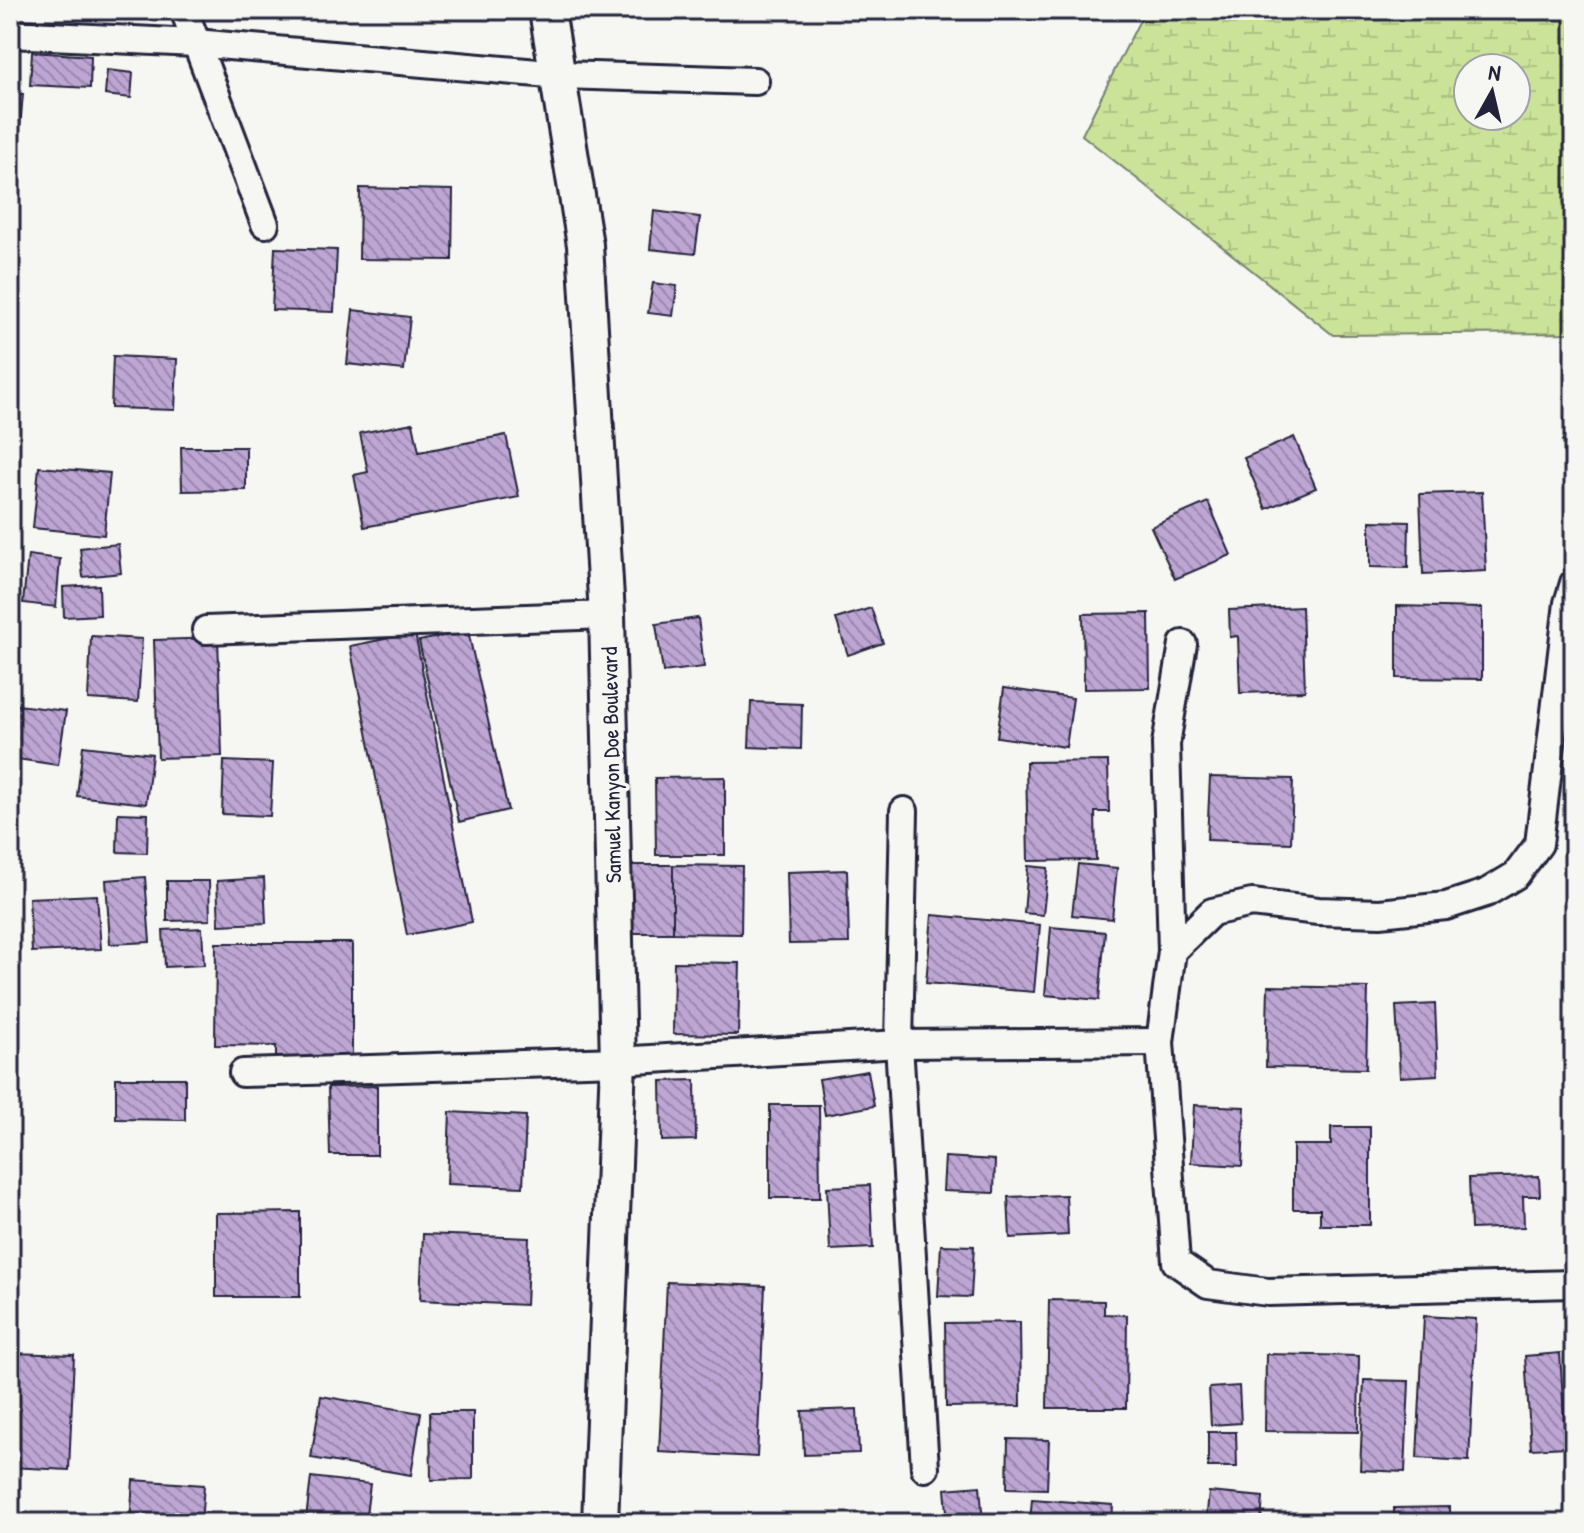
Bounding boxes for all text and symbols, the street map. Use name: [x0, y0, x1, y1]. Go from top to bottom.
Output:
north arrow: [1452, 52, 1532, 132]
text: N: [1487, 57, 1503, 88]
street label: Samuel Kanyon Doe Boulevard: [594, 646, 628, 883]

